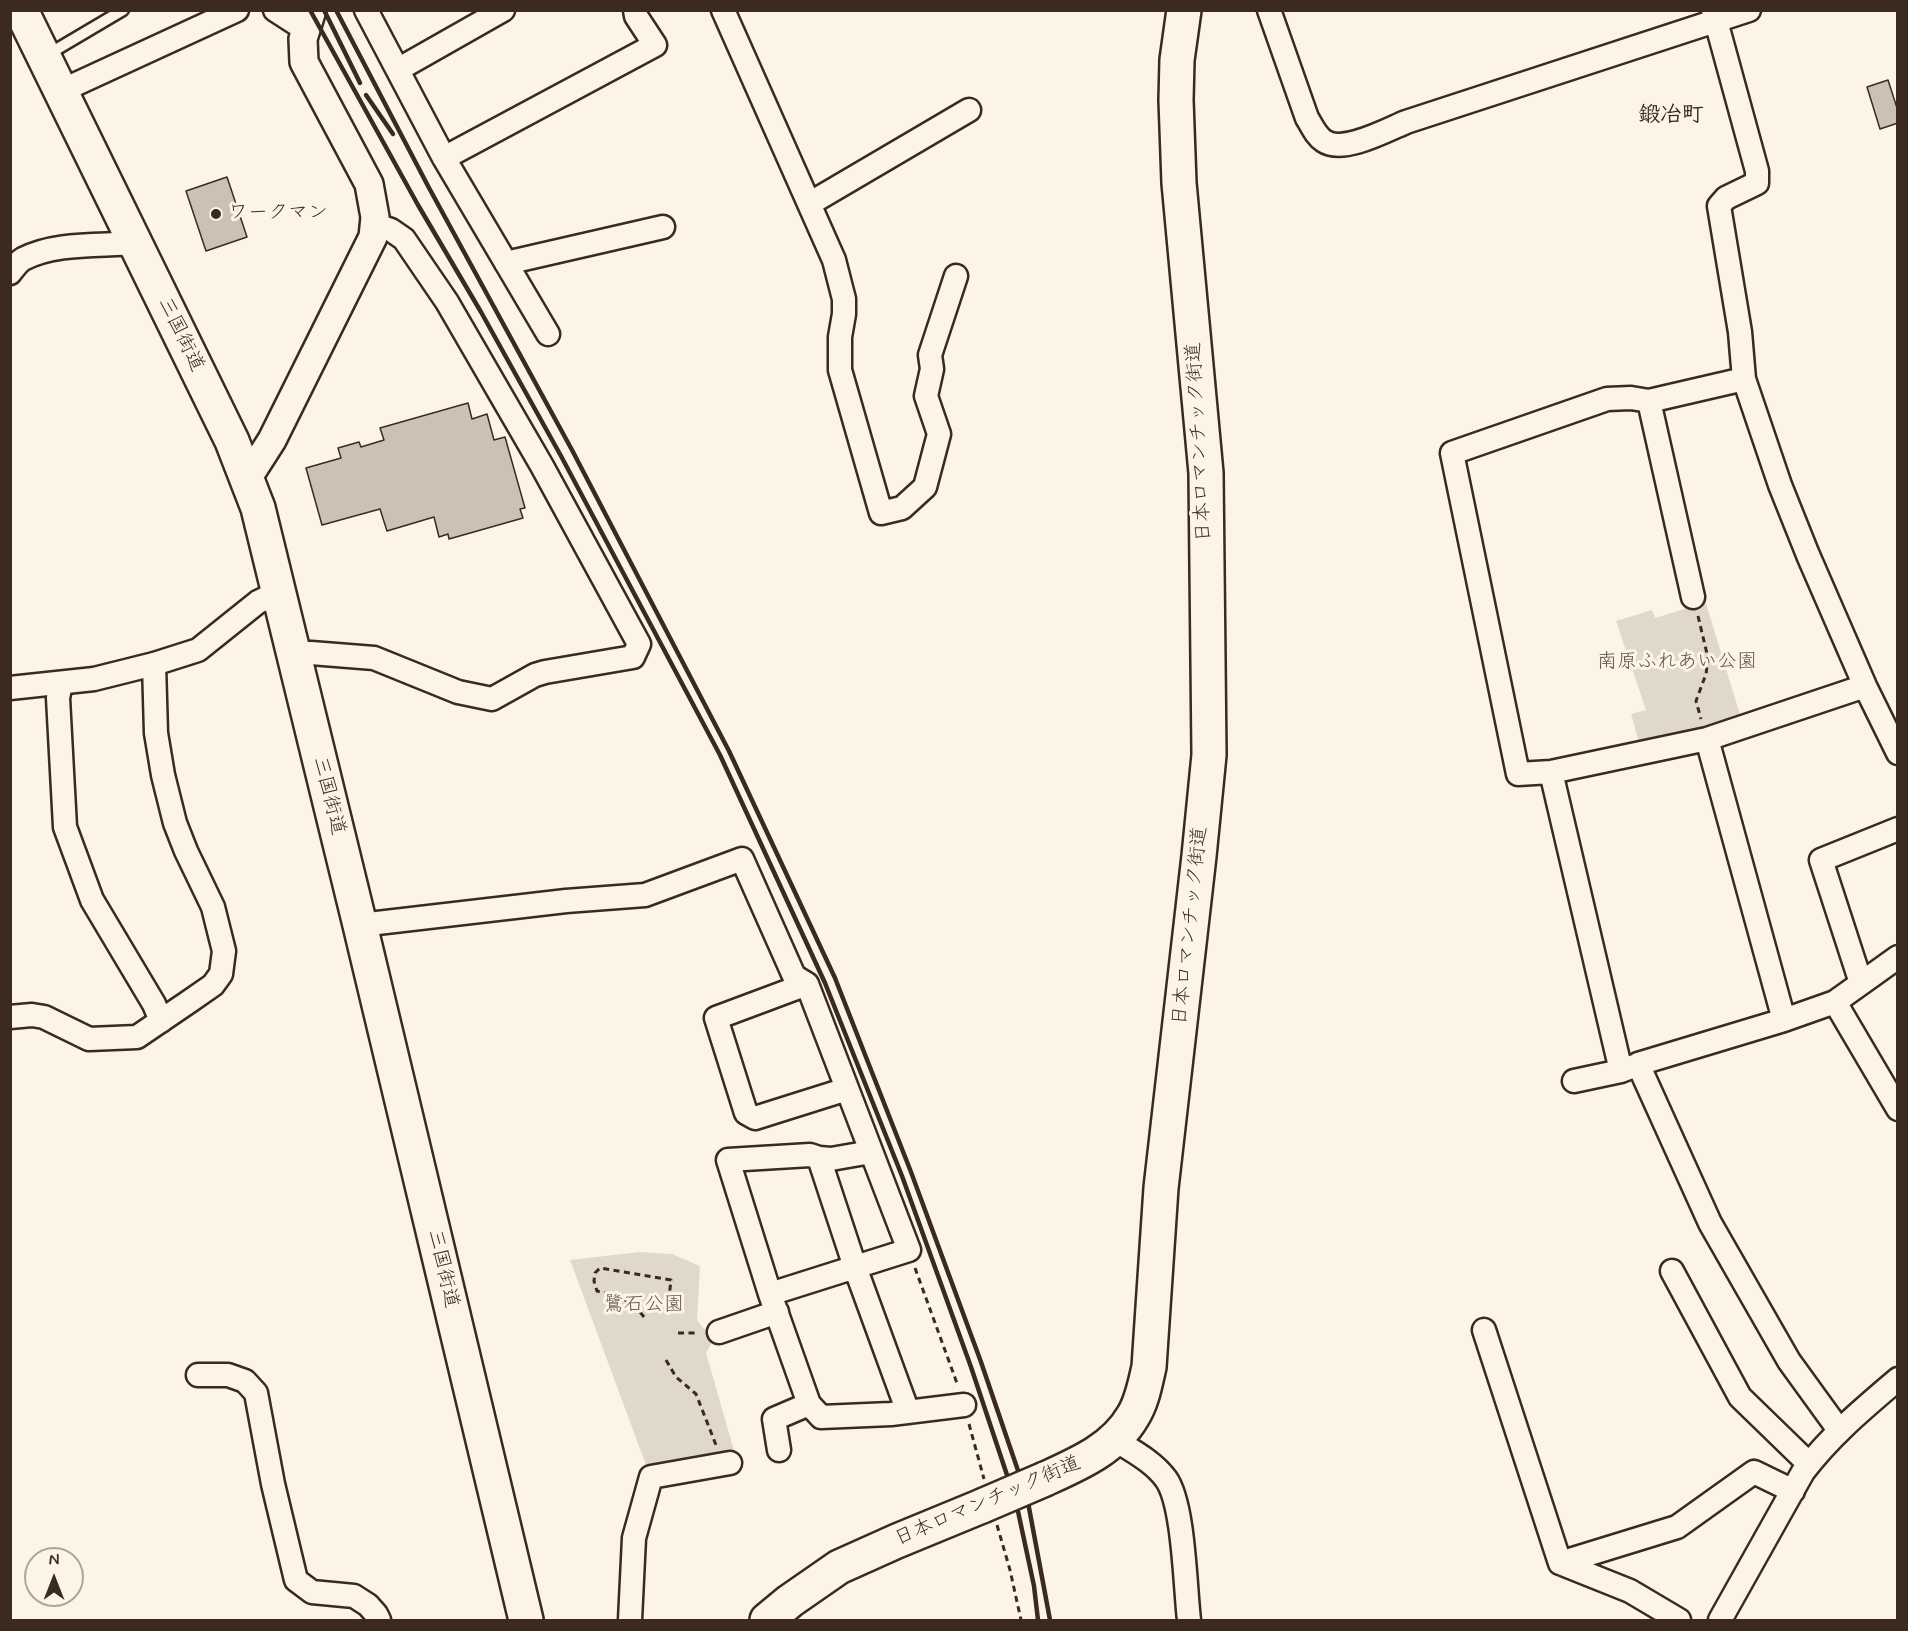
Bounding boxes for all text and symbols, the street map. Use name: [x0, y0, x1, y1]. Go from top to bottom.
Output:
district label: 鍛冶町: [1638, 103, 1704, 129]
place label: ワークマン: [228, 202, 328, 226]
marker: ワークマン: [209, 207, 223, 221]
street label: 三国街道: [152, 294, 208, 376]
street label: 日本ロマンチック街道: [1183, 342, 1217, 542]
park label: 南原ふれあい公園: [1597, 651, 1757, 675]
street label: 三国街道: [307, 754, 349, 838]
street label: 日本ロマンチック街道: [1169, 825, 1213, 1027]
street label: 三国街道: [421, 1227, 463, 1311]
park label: 鷺石公園: [604, 1294, 684, 1318]
street label: 日本ロマンチック街道: [891, 1452, 1085, 1552]
north arrow: [24, 1547, 84, 1607]
text: N: [49, 1550, 59, 1571]

